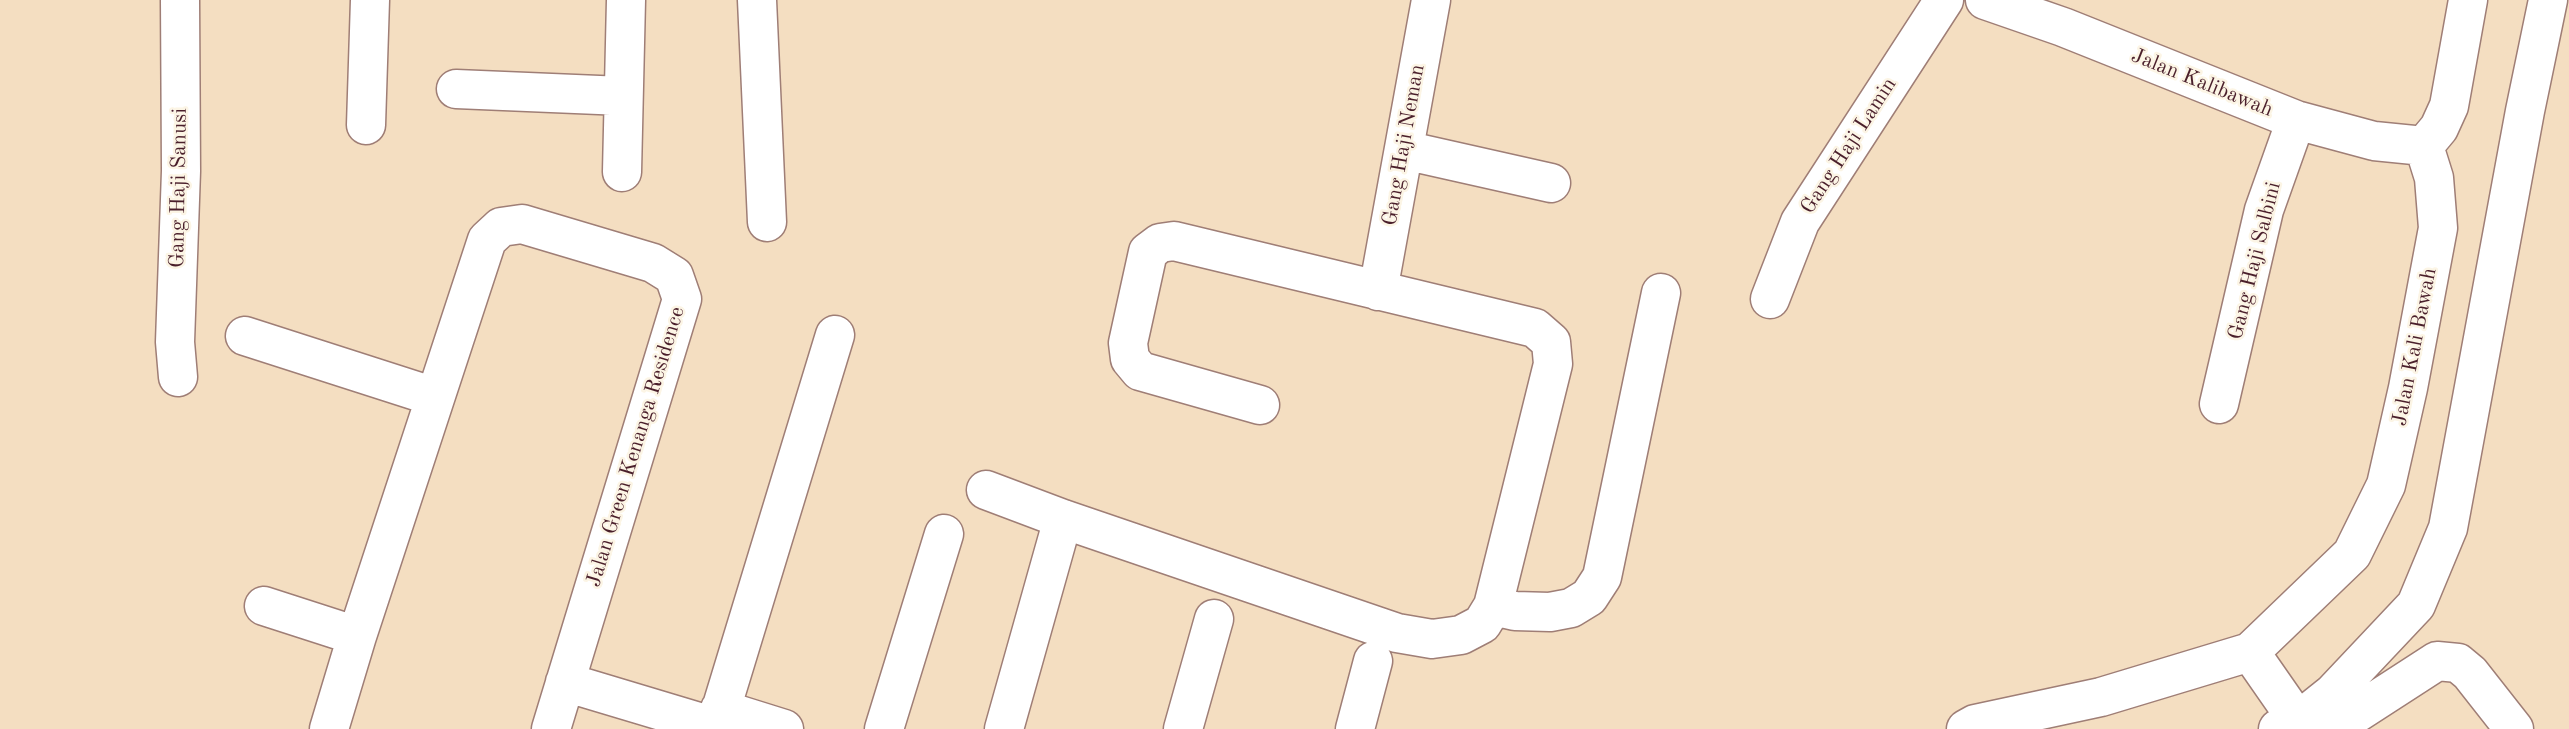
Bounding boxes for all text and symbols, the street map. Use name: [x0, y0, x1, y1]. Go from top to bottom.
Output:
street label: Jalan Kalibawah: [2127, 43, 2277, 123]
street label: Gang Haji Neman: [1377, 62, 1431, 228]
street label: Gang Haji Lamin: [1796, 73, 1902, 219]
street label: Gang Haji Sanusi: [165, 108, 193, 268]
street label: Gang Haji Salbini: [2223, 179, 2287, 343]
street label: Jalan Kali Bawah: [2387, 266, 2443, 428]
street label: Jalan Green Kenanga Residence: [581, 304, 691, 590]

